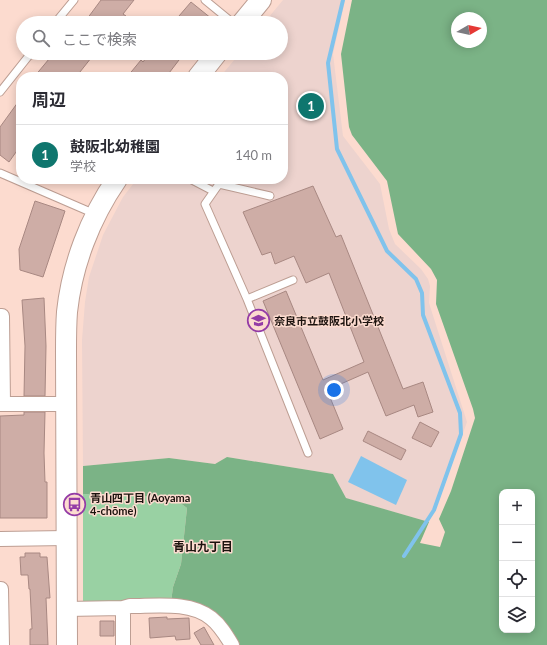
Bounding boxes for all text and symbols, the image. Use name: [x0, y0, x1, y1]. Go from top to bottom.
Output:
north arrow: [451, 12, 487, 48]
search box: [16, 16, 288, 60]
icon: search: [30, 27, 52, 49]
text: ここで検索: [62, 30, 137, 48]
text: 周辺: [32, 89, 66, 110]
pin: 1: [298, 91, 324, 121]
text: 鼓阪北幼稚園: [70, 137, 160, 155]
text: 1: [41, 147, 49, 163]
text: 140 m: [235, 147, 272, 163]
text: 学校: [70, 158, 96, 174]
school or university icon: 奈良市立鼓阪北小学校: [246, 308, 272, 334]
place label: 奈良市立鼓阪北小学校: [274, 314, 384, 327]
your location: [324, 380, 344, 400]
map controls: [499, 489, 535, 633]
button: +: [499, 489, 535, 525]
bus stop icon: 青山四丁目 (Aoyama 4-chōme): [61, 491, 87, 517]
place label: 青山四丁目 (Aoyama 4-chōme): [90, 491, 190, 517]
button: −: [499, 525, 535, 561]
district label: 青山九丁目: [173, 539, 233, 554]
button: locate: [499, 561, 535, 597]
button: layers: [499, 597, 535, 633]

